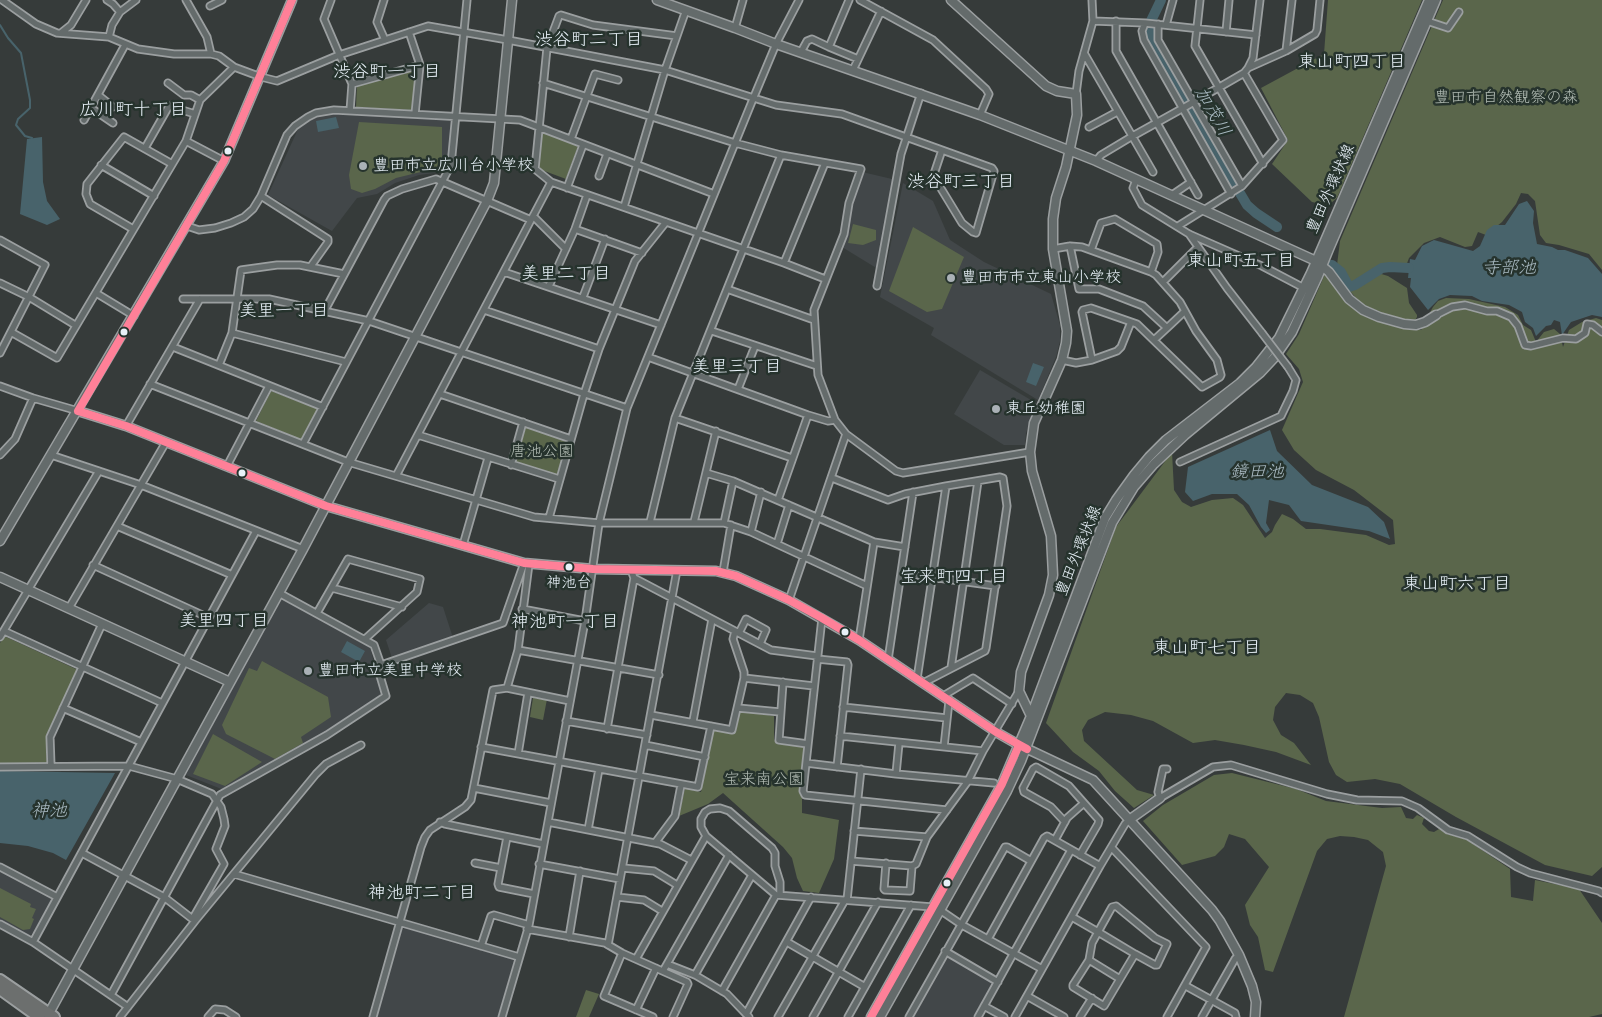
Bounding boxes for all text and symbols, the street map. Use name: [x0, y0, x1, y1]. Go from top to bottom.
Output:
district label: 渋谷町二丁目: [535, 29, 643, 51]
district label: 東山町四丁目: [1298, 51, 1406, 73]
district label: 渋谷町一丁目: [333, 61, 441, 83]
water label: 加茂川: [1189, 83, 1235, 141]
park label: 豊田市自然観察の森: [1434, 88, 1578, 108]
district label: 広川町十丁目: [79, 99, 187, 121]
street label: 豊田外環状線: [1303, 141, 1359, 237]
unlabelled marker: [223, 146, 233, 156]
place label: 豊田市立広川台小学校: [373, 156, 533, 176]
marker: 豊田市立広川台小学校: [357, 160, 369, 172]
district label: 渋谷町三丁目: [907, 171, 1015, 193]
district label: 東山町五丁目: [1187, 250, 1295, 272]
water label: 寺部池: [1482, 257, 1536, 279]
district label: 美里二丁目: [521, 263, 611, 285]
place label: 豊田市市立東山小学校: [961, 268, 1121, 288]
marker: 豊田市市立東山小学校: [945, 272, 957, 284]
district label: 美里一丁目: [239, 300, 329, 322]
unlabelled marker: [119, 327, 129, 337]
district label: 美里三丁目: [692, 356, 782, 378]
place label: 東丘幼稚園: [1006, 399, 1086, 419]
marker: 東丘幼稚園: [990, 403, 1002, 415]
park label: 唐池公園: [510, 442, 574, 462]
water label: 鏡田池: [1230, 461, 1284, 483]
unlabelled marker: [237, 468, 247, 478]
street label: 豊田外環状線: [1052, 503, 1106, 599]
marker: 神池台: [564, 562, 574, 572]
district label: 宝来町四丁目: [900, 566, 1008, 588]
district label: 東山町六丁目: [1403, 573, 1511, 595]
place label: 神池台: [547, 574, 591, 592]
district label: 美里四丁目: [179, 610, 269, 632]
district label: 神池町一丁目: [511, 611, 619, 633]
unlabelled marker: [840, 627, 850, 637]
district label: 東山町七丁目: [1153, 637, 1261, 659]
place label: 豊田市立美里中学校: [318, 661, 462, 681]
marker: 豊田市立美里中学校: [302, 665, 314, 677]
park label: 宝来南公園: [724, 770, 804, 790]
water label: 神池: [31, 800, 67, 822]
unlabelled marker: [942, 878, 952, 888]
district label: 神池町二丁目: [368, 882, 476, 904]

